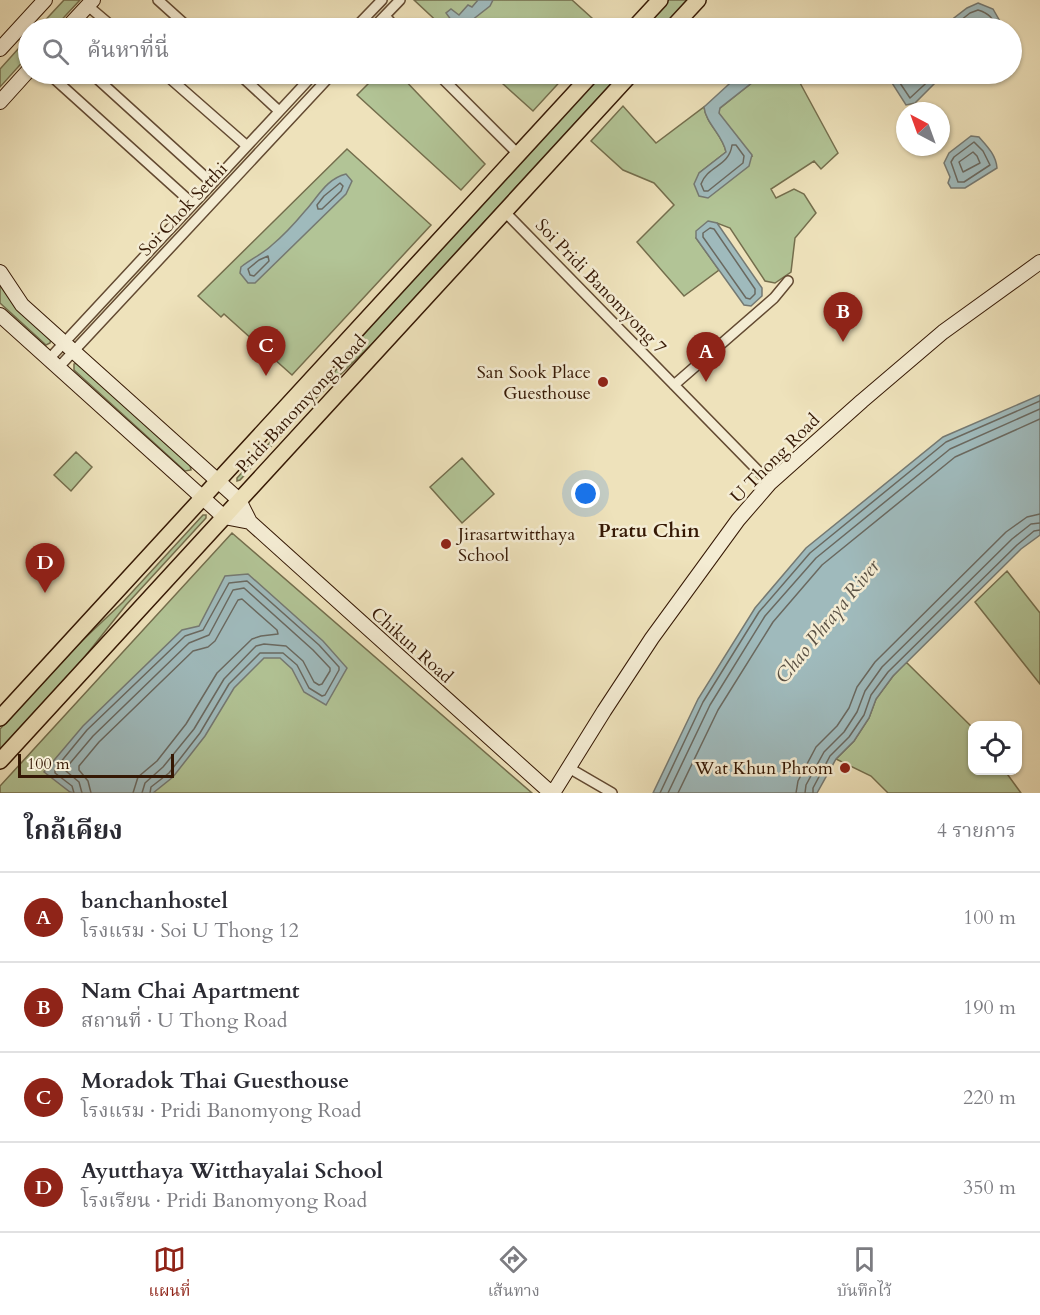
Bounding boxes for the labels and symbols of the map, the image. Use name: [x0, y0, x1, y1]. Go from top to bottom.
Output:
north arrow: [896, 102, 950, 156]
street label: Soi Chok Setthi: [133, 157, 233, 262]
street label: Soi Pridi Banomyong 7: [529, 213, 672, 359]
pin: B: [824, 292, 862, 342]
pin: C: [246, 326, 286, 376]
street label: Pridi Banomyong Road: [231, 329, 372, 479]
pin: A: [686, 332, 726, 382]
place label: San Sook Place Guesthouse: [477, 360, 591, 406]
marker: San Sook Place Guesthouse: [596, 375, 610, 389]
street label: U Thong Road: [725, 408, 826, 509]
your location: [571, 479, 600, 508]
district label: Pratu Chin: [598, 517, 700, 544]
place label: Jirasartwitthaya School: [455, 522, 576, 568]
marker: Jirasartwitthaya School: [439, 537, 453, 551]
pin: D: [26, 544, 64, 593]
water label: Chao Phraya River: [769, 553, 887, 689]
street label: Chikun Road: [365, 602, 459, 689]
scale bar: [18, 751, 174, 778]
place label: Wat Khun Phrom: [694, 756, 834, 781]
marker: Wat Khun Phrom: [838, 761, 852, 775]

